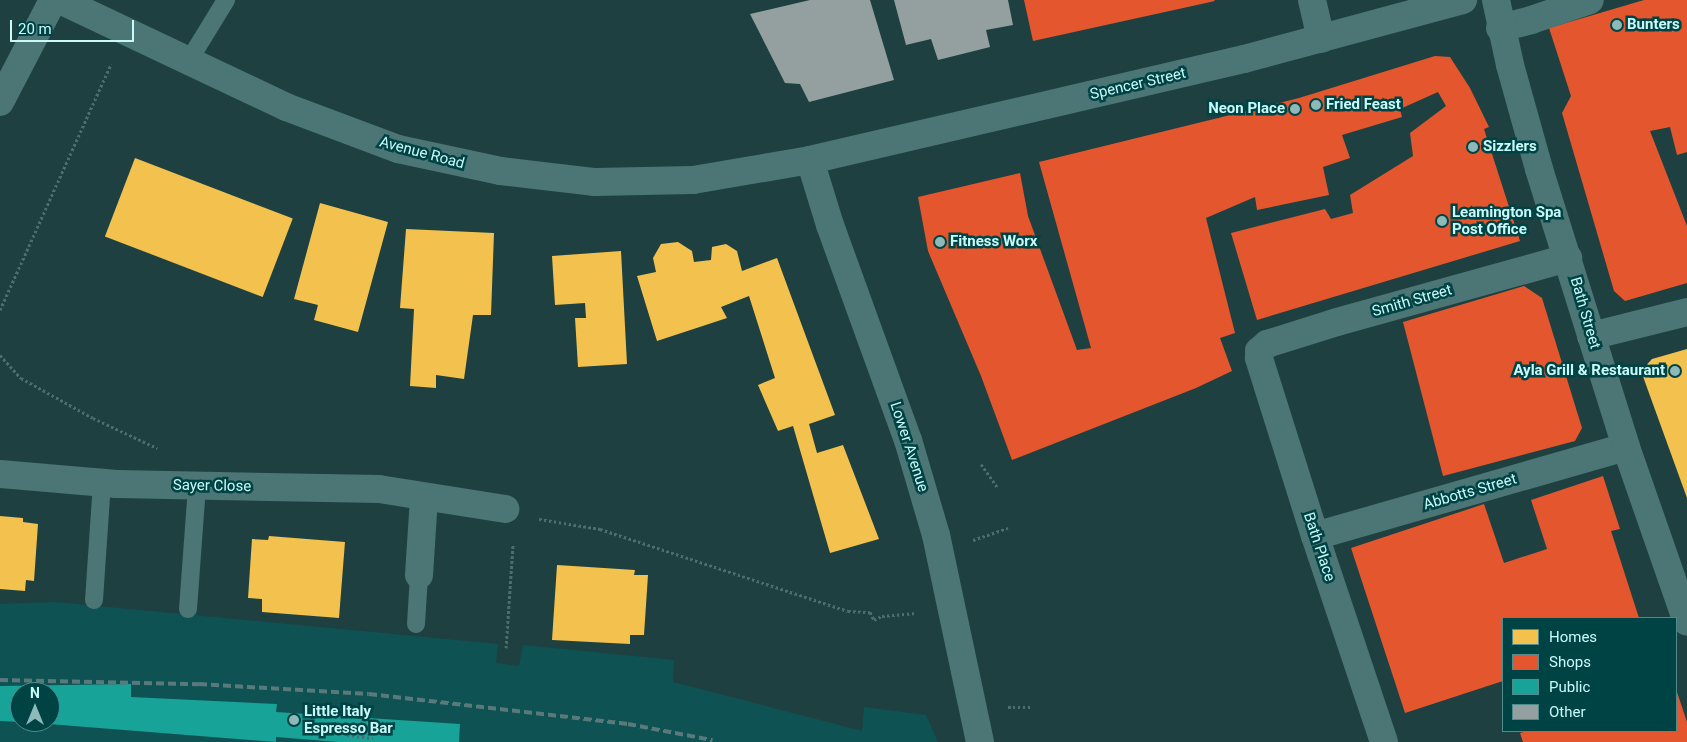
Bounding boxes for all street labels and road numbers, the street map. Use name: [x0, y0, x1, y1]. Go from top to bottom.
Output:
street label: Spencer Street: [1088, 64, 1188, 104]
street label: Avenue Road: [378, 133, 466, 173]
street label: Bath Street: [1566, 275, 1604, 351]
street label: Smith Street: [1370, 281, 1454, 321]
street label: Lower Avenue: [886, 400, 932, 494]
street label: Abbotts Street: [1421, 470, 1519, 514]
street label: Sayer Close: [173, 476, 251, 496]
street label: Bath Place: [1299, 510, 1339, 584]

